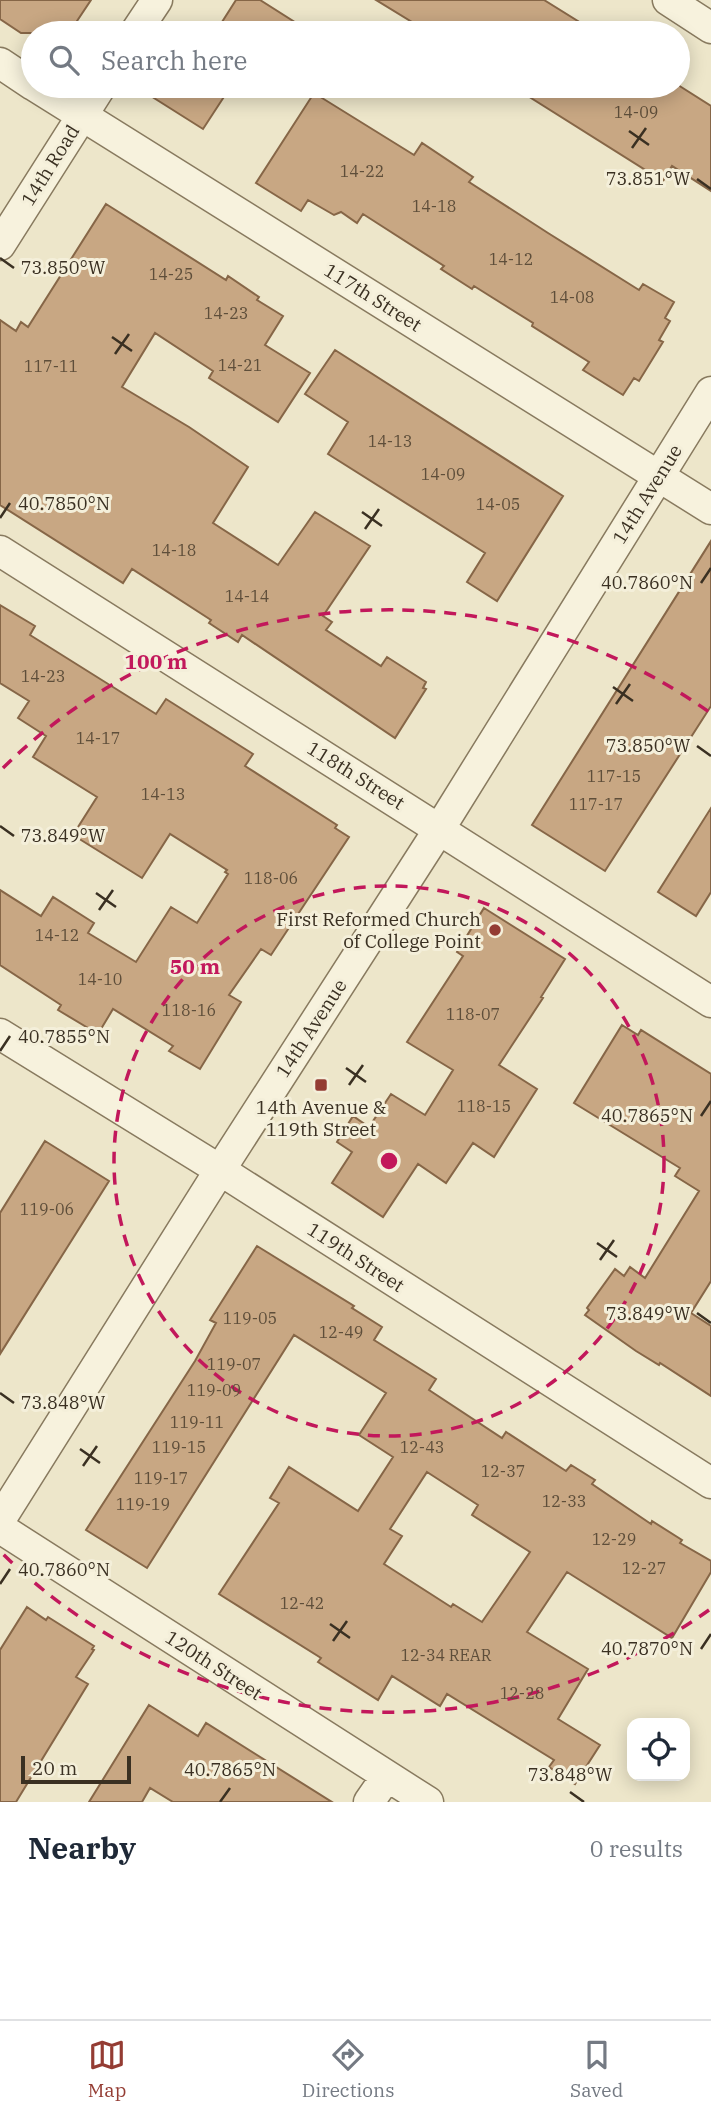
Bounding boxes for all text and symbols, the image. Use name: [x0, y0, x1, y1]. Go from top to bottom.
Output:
search box: [21, 21, 690, 98]
icon: search: [45, 41, 83, 79]
text: Search here: [101, 43, 247, 77]
house number: 14-09: [614, 102, 658, 122]
street label: 14th Road: [16, 120, 84, 210]
house number: 14-22: [340, 161, 384, 181]
text: 73.851°W: [606, 167, 691, 190]
house number: 14-18: [412, 196, 456, 216]
house number: 14-12: [489, 249, 533, 269]
text: 73.850°W: [21, 256, 106, 279]
street label: 117th Street: [320, 258, 426, 337]
house number: 14-25: [149, 264, 193, 284]
house number: 14-08: [550, 287, 594, 307]
house number: 14-23: [204, 303, 248, 323]
house number: 14-21: [218, 355, 262, 375]
house number: 117-11: [24, 356, 78, 376]
house number: 14-13: [368, 431, 412, 451]
street label: 14th Avenue: [607, 440, 687, 548]
house number: 14-09: [421, 464, 465, 484]
text: 40.7850°N: [18, 492, 110, 515]
house number: 14-05: [476, 494, 520, 514]
house number: 14-18: [152, 540, 196, 560]
text: 40.7860°N: [601, 571, 693, 594]
house number: 14-14: [225, 586, 269, 606]
text: 100 m: [124, 647, 188, 675]
house number: 14-23: [21, 666, 65, 686]
house number: 14-17: [76, 728, 120, 748]
text: 73.850°W: [606, 734, 691, 757]
street label: 118th Street: [303, 736, 409, 815]
house number: 117-15: [587, 766, 641, 786]
house number: 14-13: [141, 784, 185, 804]
house number: 117-17: [569, 794, 623, 814]
text: 73.849°W: [21, 824, 106, 847]
house number: 118-06: [244, 868, 298, 888]
place label: First Reformed Church of College Point: [276, 907, 481, 953]
marker: First Reformed Church of College Point: [487, 922, 503, 938]
house number: 14-12: [35, 925, 79, 945]
text: 50 m: [170, 952, 220, 980]
house number: 14-10: [78, 969, 122, 989]
street label: 14th Avenue: [270, 974, 352, 1082]
house number: 118-16: [162, 1000, 216, 1020]
house number: 118-07: [446, 1004, 500, 1024]
text: 40.7855°N: [18, 1025, 110, 1048]
marker: 14th Avenue & 119th Street: [313, 1077, 329, 1093]
place label: 14th Avenue & 119th Street: [256, 1095, 386, 1141]
house number: 118-15: [457, 1096, 511, 1116]
text: 40.7865°N: [601, 1104, 693, 1127]
centre of rings: [377, 1149, 401, 1173]
house number: 119-06: [20, 1199, 74, 1219]
street label: 119th Street: [303, 1217, 409, 1297]
text: 73.849°W: [606, 1302, 691, 1325]
house number: 119-05: [223, 1308, 277, 1328]
house number: 12-49: [319, 1322, 363, 1342]
house number: 119-07: [207, 1354, 261, 1374]
house number: 119-09: [187, 1380, 241, 1400]
text: 73.848°W: [21, 1391, 106, 1414]
house number: 119-11: [170, 1412, 224, 1432]
house number: 119-15: [152, 1437, 206, 1457]
house number: 12-43: [400, 1437, 444, 1457]
house number: 12-37: [481, 1461, 525, 1481]
house number: 119-17: [134, 1468, 188, 1488]
house number: 12-33: [542, 1491, 586, 1511]
house number: 119-19: [116, 1494, 170, 1514]
house number: 12-29: [592, 1529, 636, 1549]
text: 40.7860°N: [18, 1558, 110, 1581]
house number: 12-27: [622, 1558, 666, 1578]
house number: 12-42: [280, 1593, 324, 1613]
street label: 120th Street: [161, 1625, 267, 1705]
text: 40.7870°N: [601, 1637, 693, 1660]
house number: 12-34 REAR: [400, 1645, 492, 1665]
house number: 12-28: [500, 1683, 544, 1703]
map controls: [627, 1718, 690, 1781]
button: locate: [627, 1718, 690, 1781]
scale bar: [21, 1753, 131, 1785]
text: 20 m: [32, 1756, 77, 1780]
text: 40.7865°N: [184, 1758, 276, 1781]
text: 73.848°W: [528, 1763, 613, 1786]
text: Nearby: [28, 1828, 136, 1867]
text: 0 results: [590, 1833, 683, 1863]
tab: Map: [88, 2036, 126, 2102]
tab: Directions: [302, 2036, 395, 2102]
tab: Saved: [570, 2036, 623, 2102]

